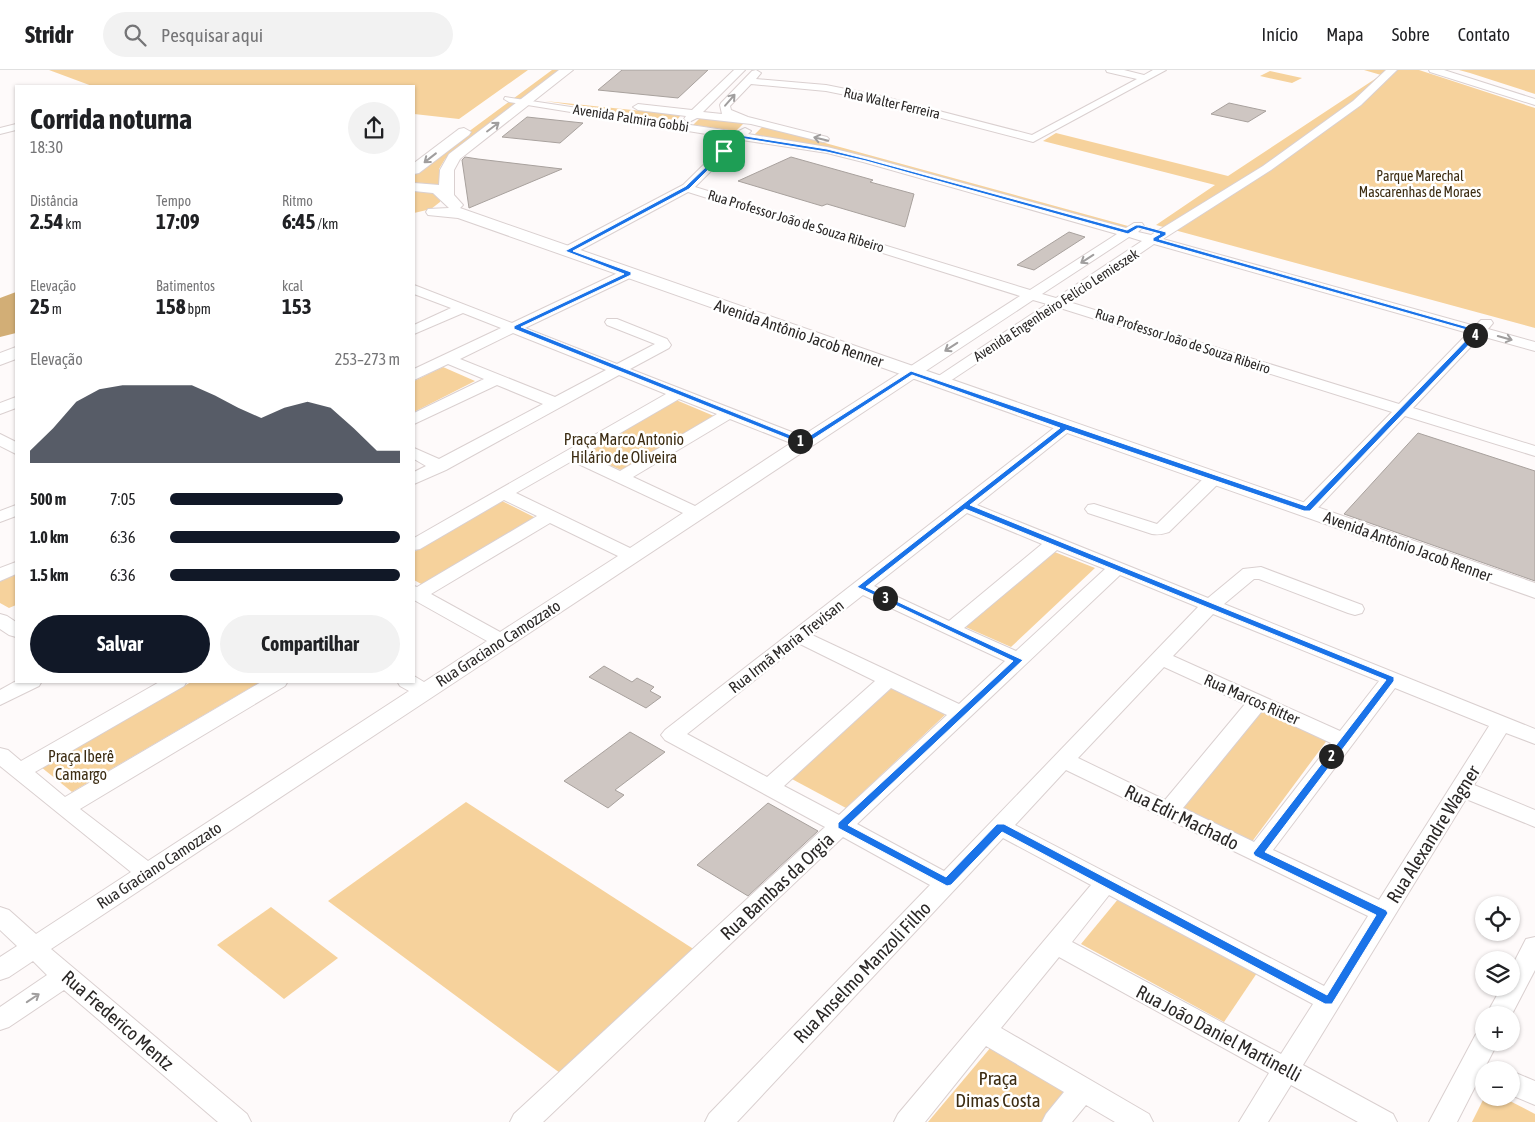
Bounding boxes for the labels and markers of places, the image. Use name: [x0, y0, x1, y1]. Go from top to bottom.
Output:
pin: [703, 130, 745, 172]
pin: 4: [1462, 322, 1488, 348]
pin: 1: [788, 428, 812, 454]
pin: 3: [872, 586, 898, 610]
pin: 2: [1318, 744, 1344, 768]

